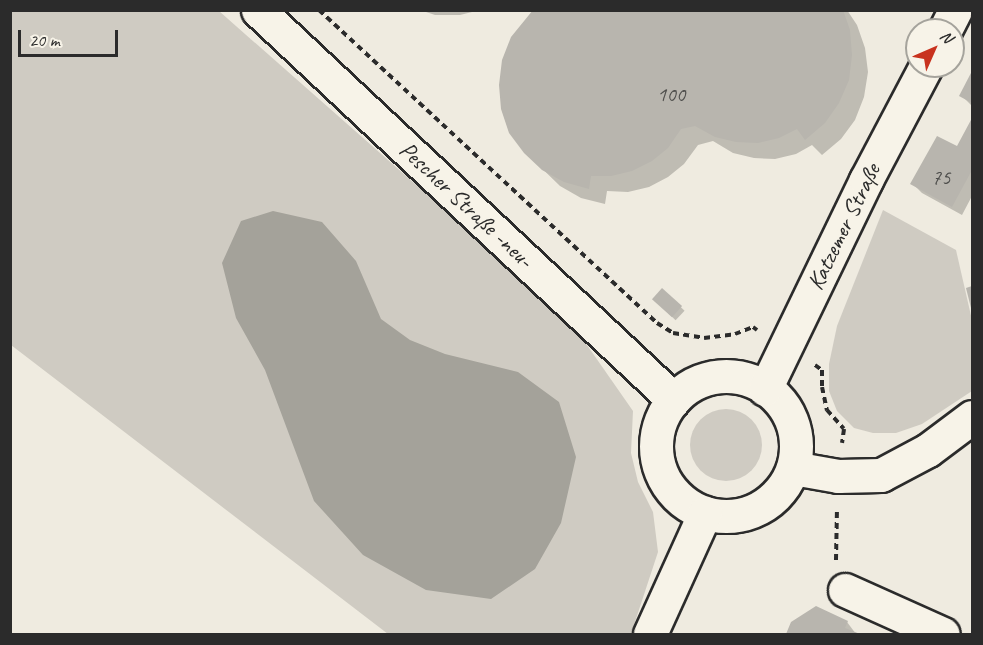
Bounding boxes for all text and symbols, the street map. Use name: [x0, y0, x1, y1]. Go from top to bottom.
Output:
scale bar: [21, 18, 122, 56]
north arrow: [905, 18, 965, 78]
text: N: [936, 26, 957, 47]
text: 20 m: [29, 29, 60, 51]
house number: 100: [657, 81, 685, 107]
street label: Pescher Straße -neu-: [393, 135, 539, 275]
street label: Katzemer Straße: [801, 159, 887, 295]
house number: 75: [932, 164, 950, 190]

